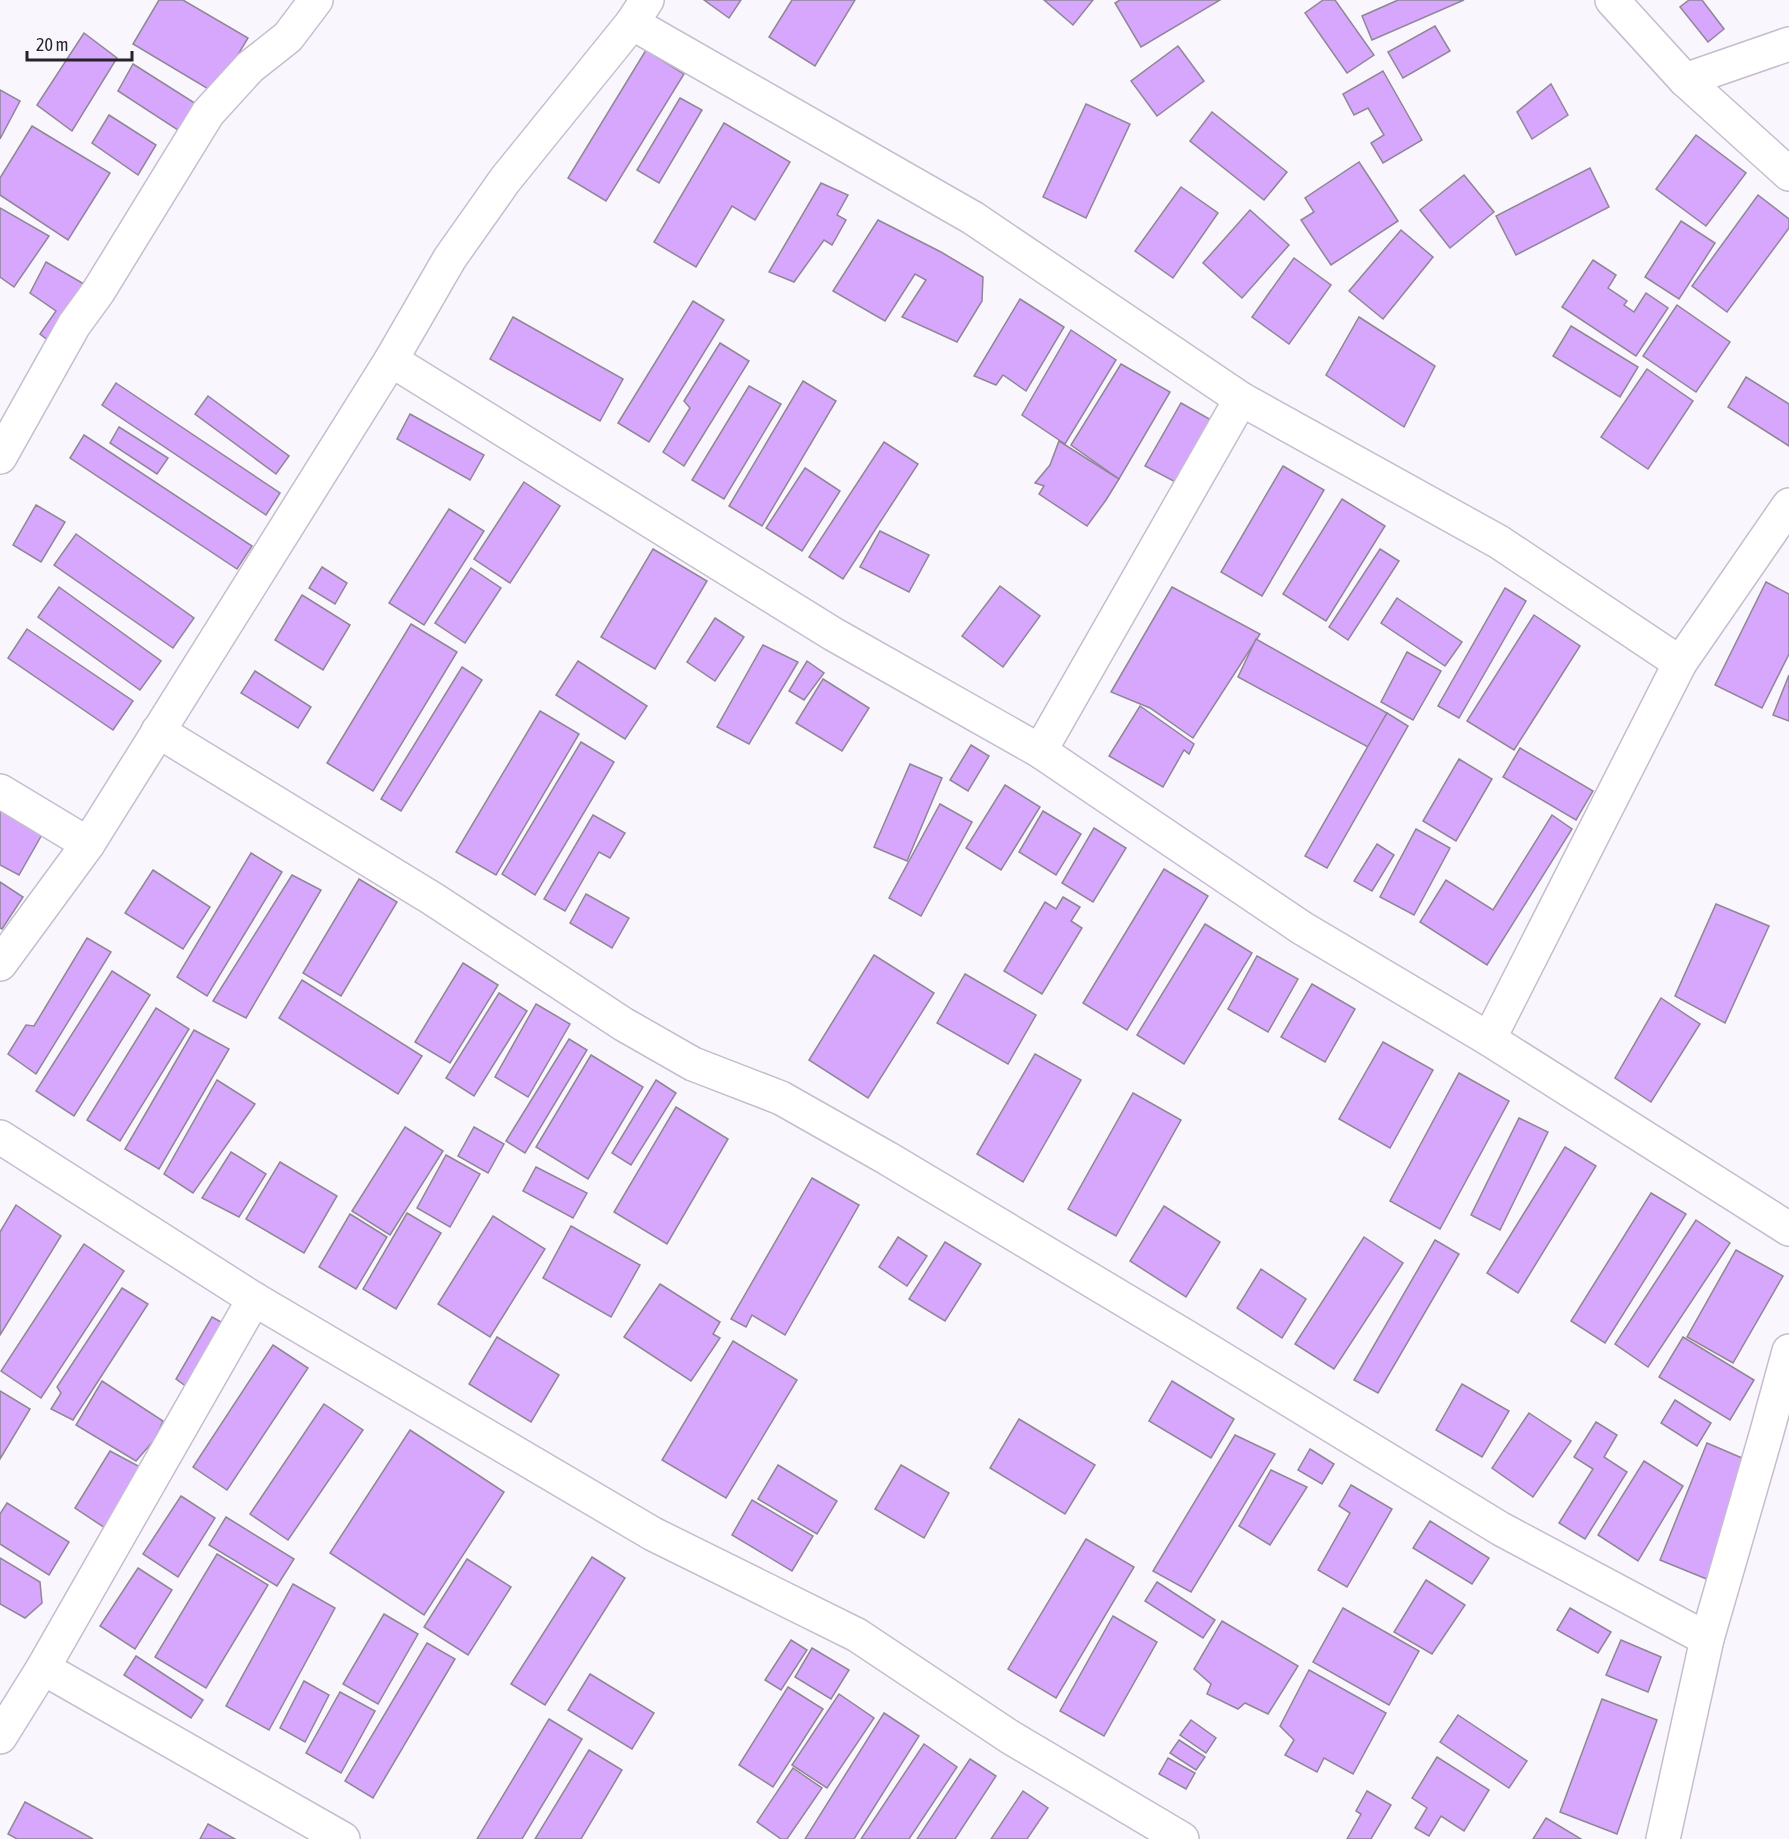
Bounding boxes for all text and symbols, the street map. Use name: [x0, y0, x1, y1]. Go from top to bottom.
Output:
scale bar: [27, 24, 132, 62]
text: 20 m: [36, 34, 68, 55]

